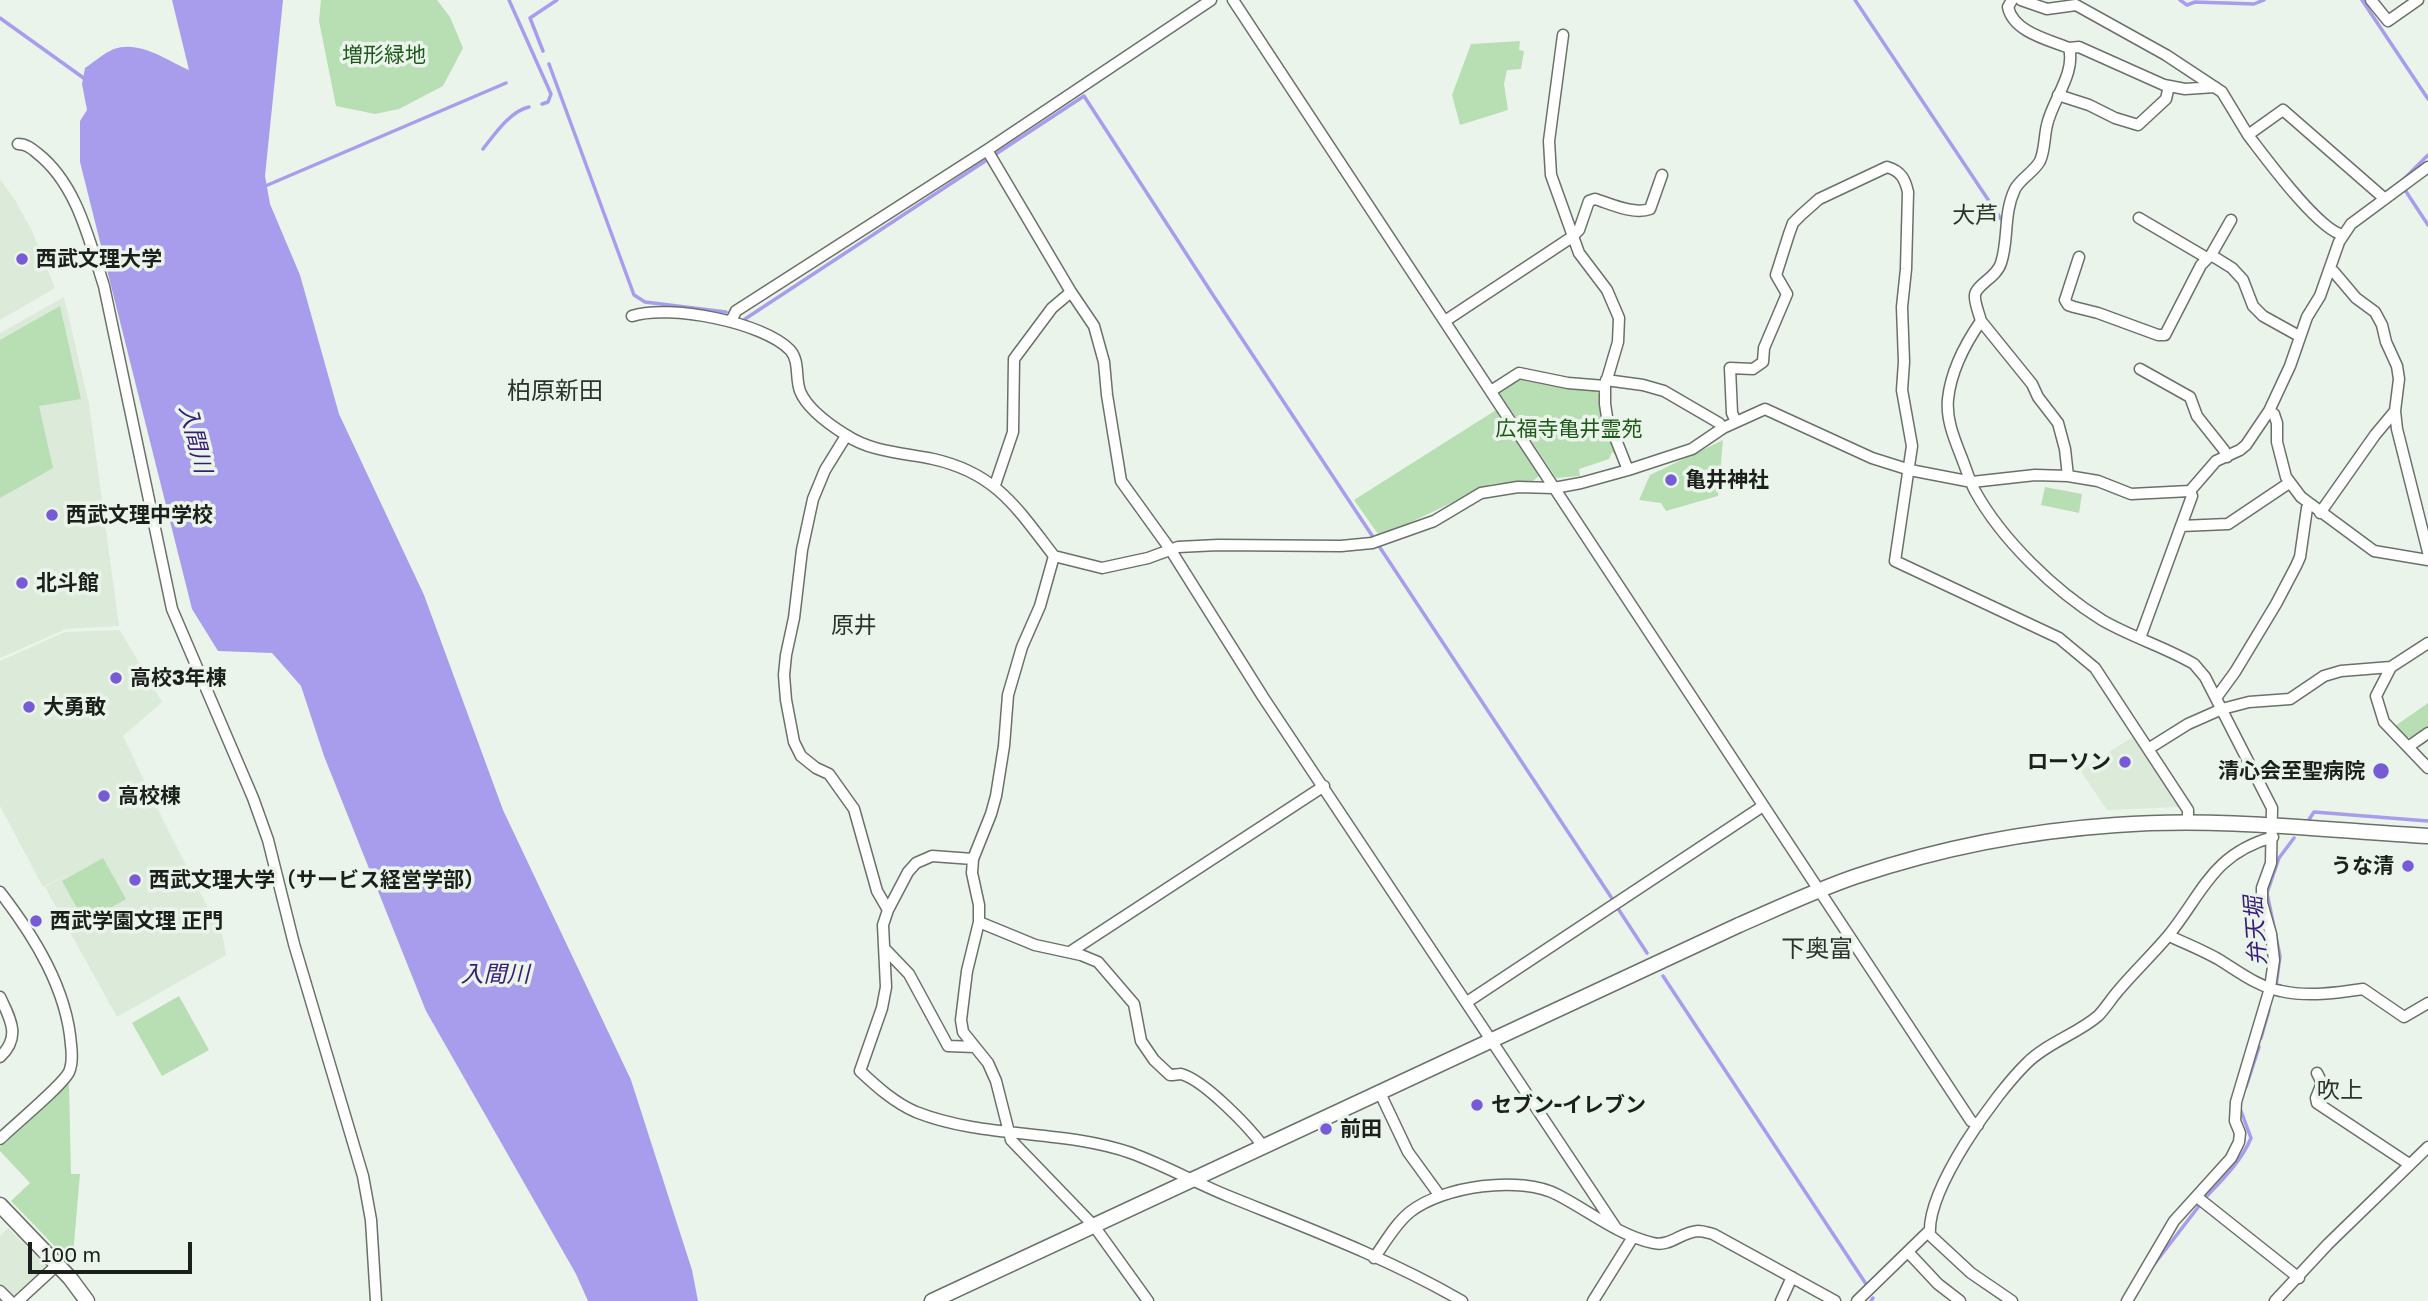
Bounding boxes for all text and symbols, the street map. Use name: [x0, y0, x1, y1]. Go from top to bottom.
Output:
park label: 増形緑地: [342, 42, 426, 68]
district label: 大芦: [1952, 202, 1998, 230]
place label: 西武文理大学: [36, 246, 162, 272]
marker: 西武文理大学: [14, 251, 30, 267]
district label: 柏原新田: [507, 377, 603, 405]
water label: 入間川: [173, 402, 217, 476]
park label: 広福寺亀井霊苑: [1496, 416, 1642, 442]
place label: 亀井神社: [1685, 467, 1769, 493]
marker: 亀井神社: [1663, 472, 1679, 488]
place label: 西武文理中学校: [66, 502, 213, 528]
marker: 西武文理中学校: [44, 507, 60, 523]
place label: 北斗館: [36, 570, 99, 596]
marker: 北斗館: [14, 575, 30, 591]
district label: 原井: [831, 612, 877, 640]
place label: 高校3年棟: [130, 665, 227, 691]
marker: 高校3年棟: [108, 670, 124, 686]
place label: 大勇敢: [43, 694, 106, 720]
marker: 大勇敢: [21, 699, 37, 715]
place label: ローソン: [2027, 749, 2111, 775]
marker: ローソン: [2117, 754, 2133, 770]
place label: 清心会至聖病院: [2218, 758, 2365, 784]
marker: 清心会至聖病院: [2371, 761, 2391, 781]
place label: 高校棟: [118, 783, 181, 809]
marker: 高校棟: [96, 788, 112, 804]
place label: うな清: [2331, 853, 2394, 879]
marker: うな清: [2400, 858, 2416, 874]
place label: 西武文理大学（サービス経営学部）: [149, 867, 485, 893]
marker: 西武文理大学（サービス経営学部）: [127, 872, 143, 888]
water label: 弁天堀: [2240, 896, 2272, 966]
place label: 西武学園文理 正門: [50, 908, 223, 934]
marker: 西武学園文理 正門: [28, 913, 44, 929]
district label: 下奥富: [1781, 935, 1853, 963]
water label: 入間川: [461, 961, 529, 989]
district label: 吹上: [2317, 1077, 2363, 1105]
place label: セブン-イレブン: [1491, 1092, 1646, 1118]
marker: セブン-イレブン: [1469, 1097, 1485, 1113]
place label: 前田: [1340, 1116, 1382, 1142]
marker: 前田: [1318, 1121, 1334, 1137]
scale bar: [32, 1228, 196, 1272]
text: 100 m: [41, 1241, 101, 1267]

